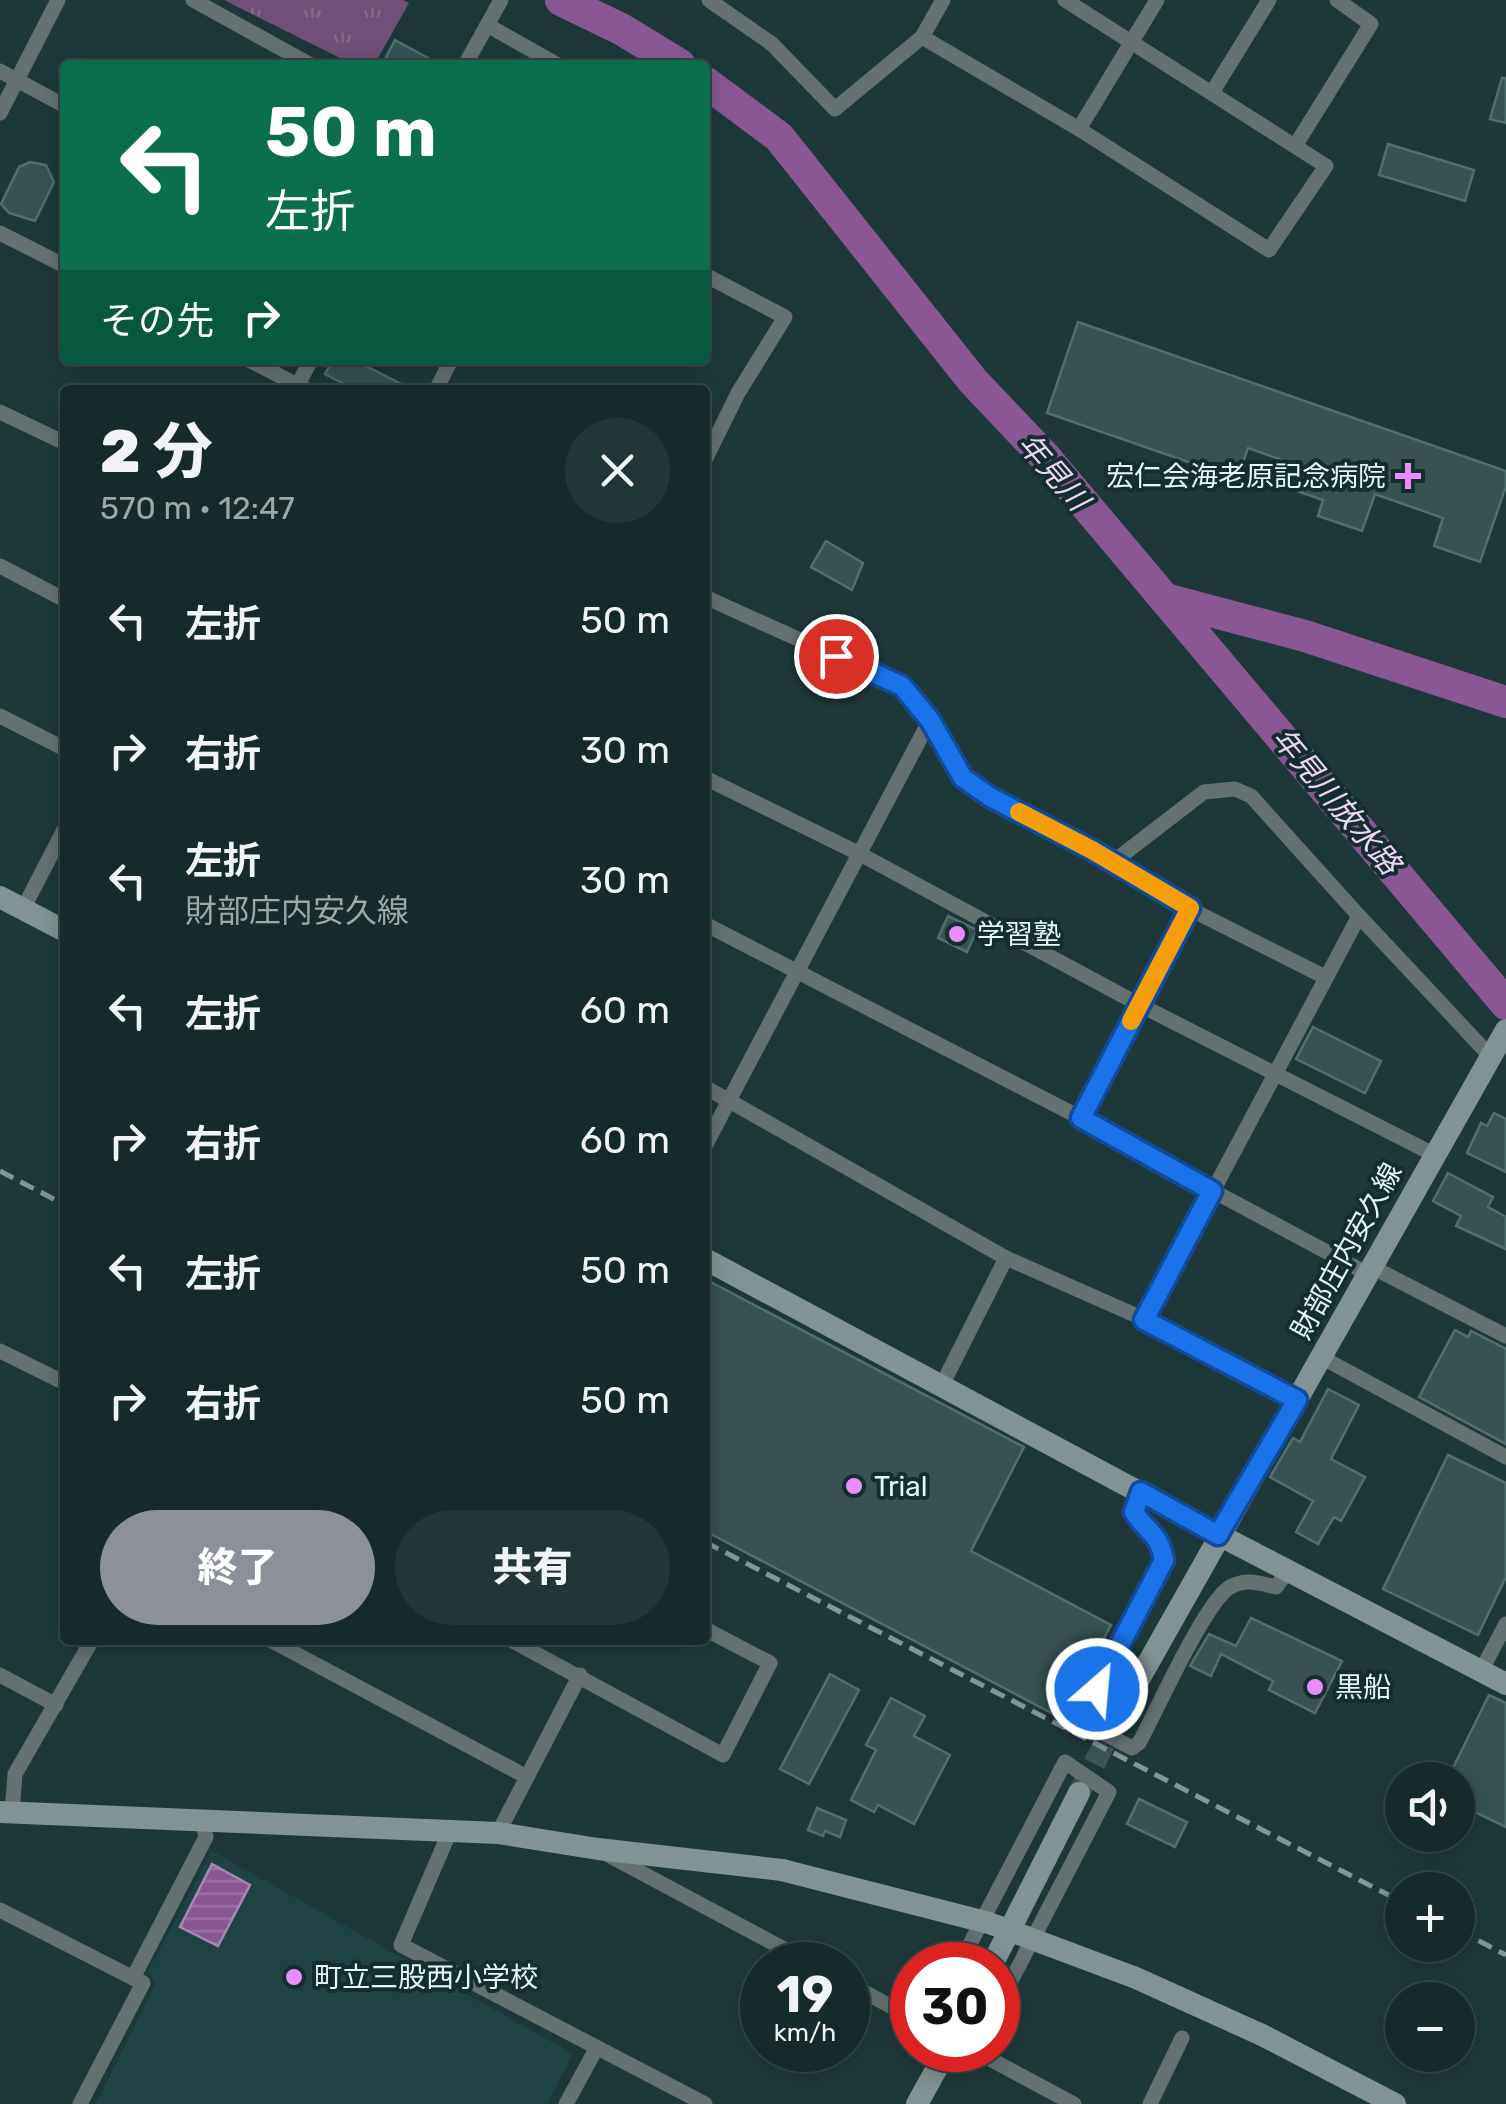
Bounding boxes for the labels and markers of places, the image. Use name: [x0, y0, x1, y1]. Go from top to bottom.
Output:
place label: 宏仁会海老原記念病院: [1106, 460, 1386, 493]
marker: 宏仁会海老原記念病院: [1395, 463, 1421, 489]
pin: [794, 614, 879, 699]
place label: 学習塾: [977, 918, 1061, 951]
marker: 学習塾: [946, 923, 968, 945]
place label: Trial: [874, 1470, 928, 1503]
marker: Trial: [843, 1475, 865, 1497]
place label: 黒船: [1335, 1671, 1391, 1704]
marker: 黒船: [1304, 1676, 1326, 1698]
place label: 町立三股西小学校: [314, 1961, 538, 1994]
marker: 町立三股西小学校: [283, 1966, 305, 1988]

